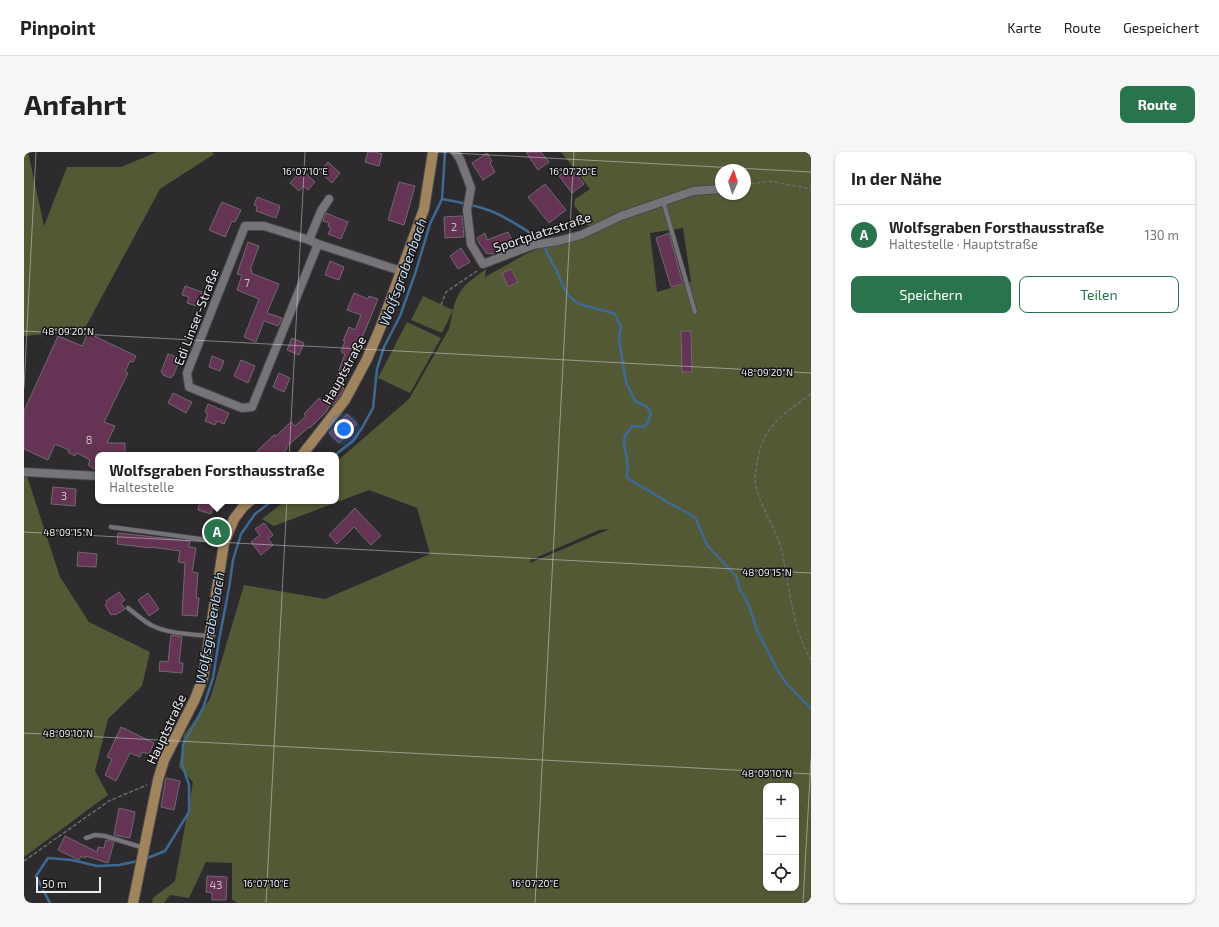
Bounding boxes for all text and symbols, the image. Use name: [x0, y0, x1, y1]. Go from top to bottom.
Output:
text: Pinpoint: [20, 16, 95, 39]
text: Karte: [1007, 19, 1042, 36]
text: Route: [1064, 19, 1101, 36]
text: Gespeichert: [1123, 19, 1199, 36]
button: Route: [1120, 86, 1195, 123]
text: Anfahrt: [24, 87, 127, 121]
north arrow: [715, 164, 751, 200]
text: 16°07'10"E: [282, 165, 328, 177]
text: 16°07'20"E: [549, 165, 597, 177]
text: In der Nähe: [851, 168, 942, 188]
street label: Sportplatzstraße: [491, 209, 593, 255]
water label: Wolfsgrabenbach: [375, 216, 430, 328]
text: Wolfsgraben Forsthausstraße: [889, 218, 1104, 236]
house number: 2: [451, 220, 457, 233]
text: A: [860, 227, 868, 243]
text: 130 m: [1144, 227, 1179, 243]
text: Haltestelle · Hauptstraße: [889, 236, 1038, 252]
street label: Edi Linser-Straße: [170, 266, 222, 368]
house number: 7: [244, 276, 250, 289]
button: Speichern: [851, 276, 1011, 313]
button: Teilen: [1019, 276, 1179, 313]
text: 48°09'20"N: [42, 325, 94, 337]
street label: Hauptstraße: [319, 333, 369, 407]
text: 48°09'20"N: [741, 366, 793, 378]
your location: [334, 419, 354, 439]
house number: 8: [86, 433, 92, 446]
popup: [95, 452, 339, 504]
text: Wolfsgraben Forsthausstraße: [109, 461, 325, 479]
text: Haltestelle: [109, 479, 174, 495]
house number: 3: [61, 489, 67, 502]
pin: A: [204, 517, 230, 547]
text: 48°09'15"N: [43, 526, 93, 538]
text: 48°09'15"N: [742, 566, 792, 578]
water label: Wolfsgrabenbach: [191, 571, 228, 685]
street label: Hauptstraße: [143, 691, 189, 767]
text: 48°09'10"N: [43, 727, 93, 739]
text: 48°09'10"N: [742, 767, 792, 779]
map controls: [763, 783, 799, 891]
button: +: [763, 783, 799, 819]
button: −: [763, 819, 799, 855]
button: locate: [763, 855, 799, 891]
scale bar: [36, 875, 101, 894]
text: 50 m: [42, 877, 67, 890]
text: 16°07'10"E: [243, 877, 289, 889]
text: 16°07'20"E: [511, 877, 559, 889]
house number: 43: [210, 878, 222, 891]

